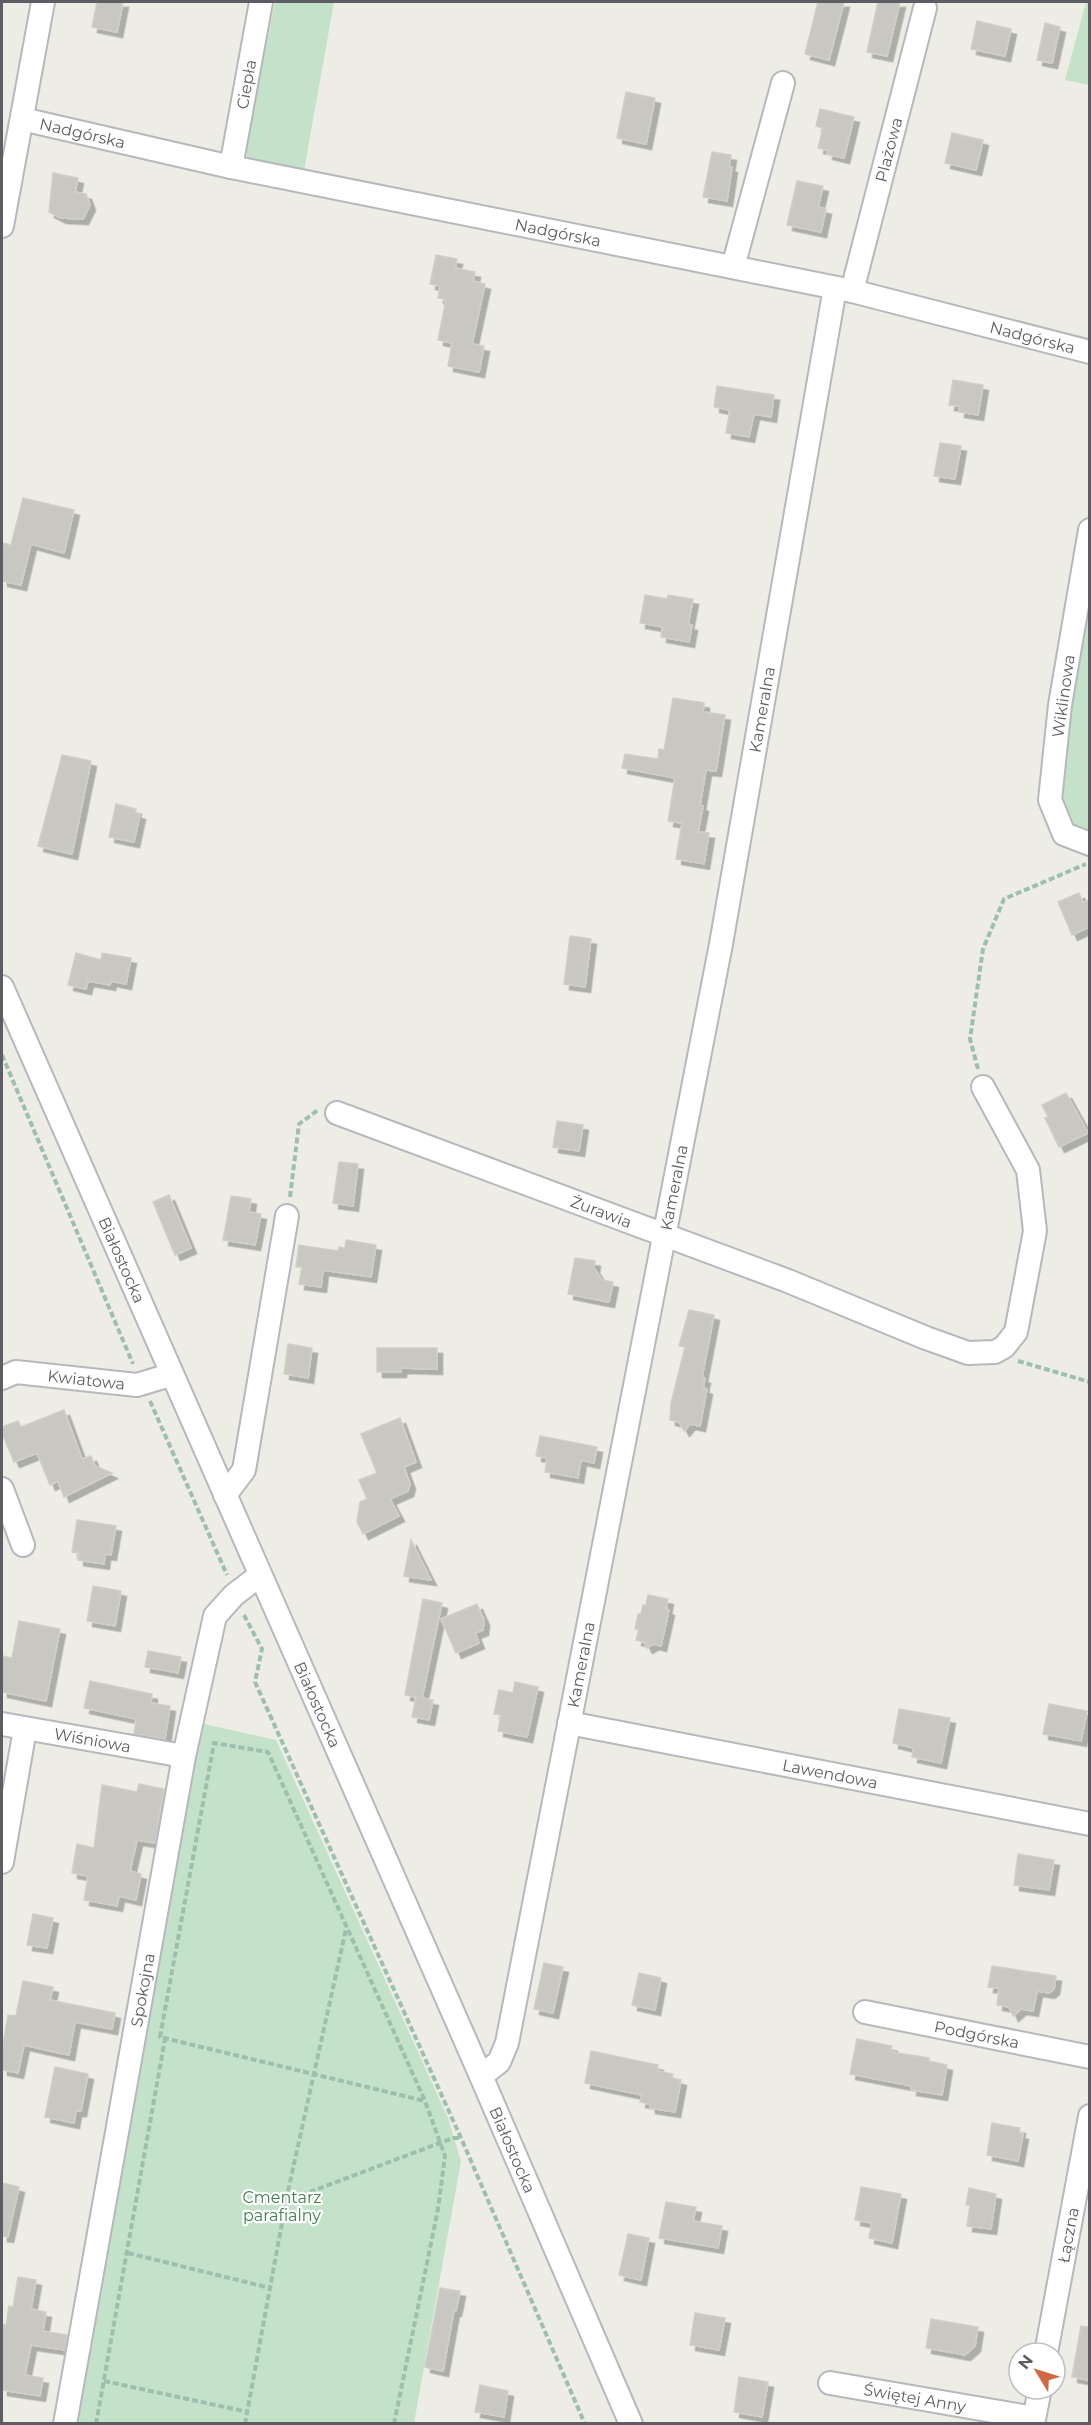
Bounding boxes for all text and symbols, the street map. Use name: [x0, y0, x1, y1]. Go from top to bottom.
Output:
street label: Ciepła: [233, 58, 260, 111]
street label: Nadgórska: [38, 114, 127, 152]
street label: Plażowa: [871, 115, 906, 184]
street label: Nadgórska: [513, 215, 603, 251]
street label: Nadgórska: [988, 318, 1077, 358]
street label: Wiklinowa: [1048, 653, 1079, 739]
street label: Kameralna: [745, 665, 779, 754]
street label: Kameralna: [656, 1143, 692, 1232]
street label: Żurawia: [568, 1192, 634, 1232]
street label: Białostocka: [94, 1214, 149, 1306]
street label: Kwiatowa: [47, 1366, 126, 1394]
street label: Kameralna: [564, 1620, 599, 1709]
street label: Białostocka: [290, 1659, 344, 1751]
street label: Wiśniowa: [53, 1724, 132, 1757]
street label: Lawendowa: [781, 1756, 879, 1793]
street label: Spokojna: [127, 1952, 159, 2028]
street label: Podgórska: [933, 2017, 1021, 2053]
street label: Białostocka: [485, 2104, 539, 2196]
park label: Cmentarz parafialny: [242, 2188, 322, 2225]
street label: Łączna: [1054, 2206, 1083, 2265]
north arrow: [1007, 2341, 1067, 2401]
text: N: [1014, 2351, 1037, 2373]
street label: Świętej Anny: [862, 2380, 968, 2416]

